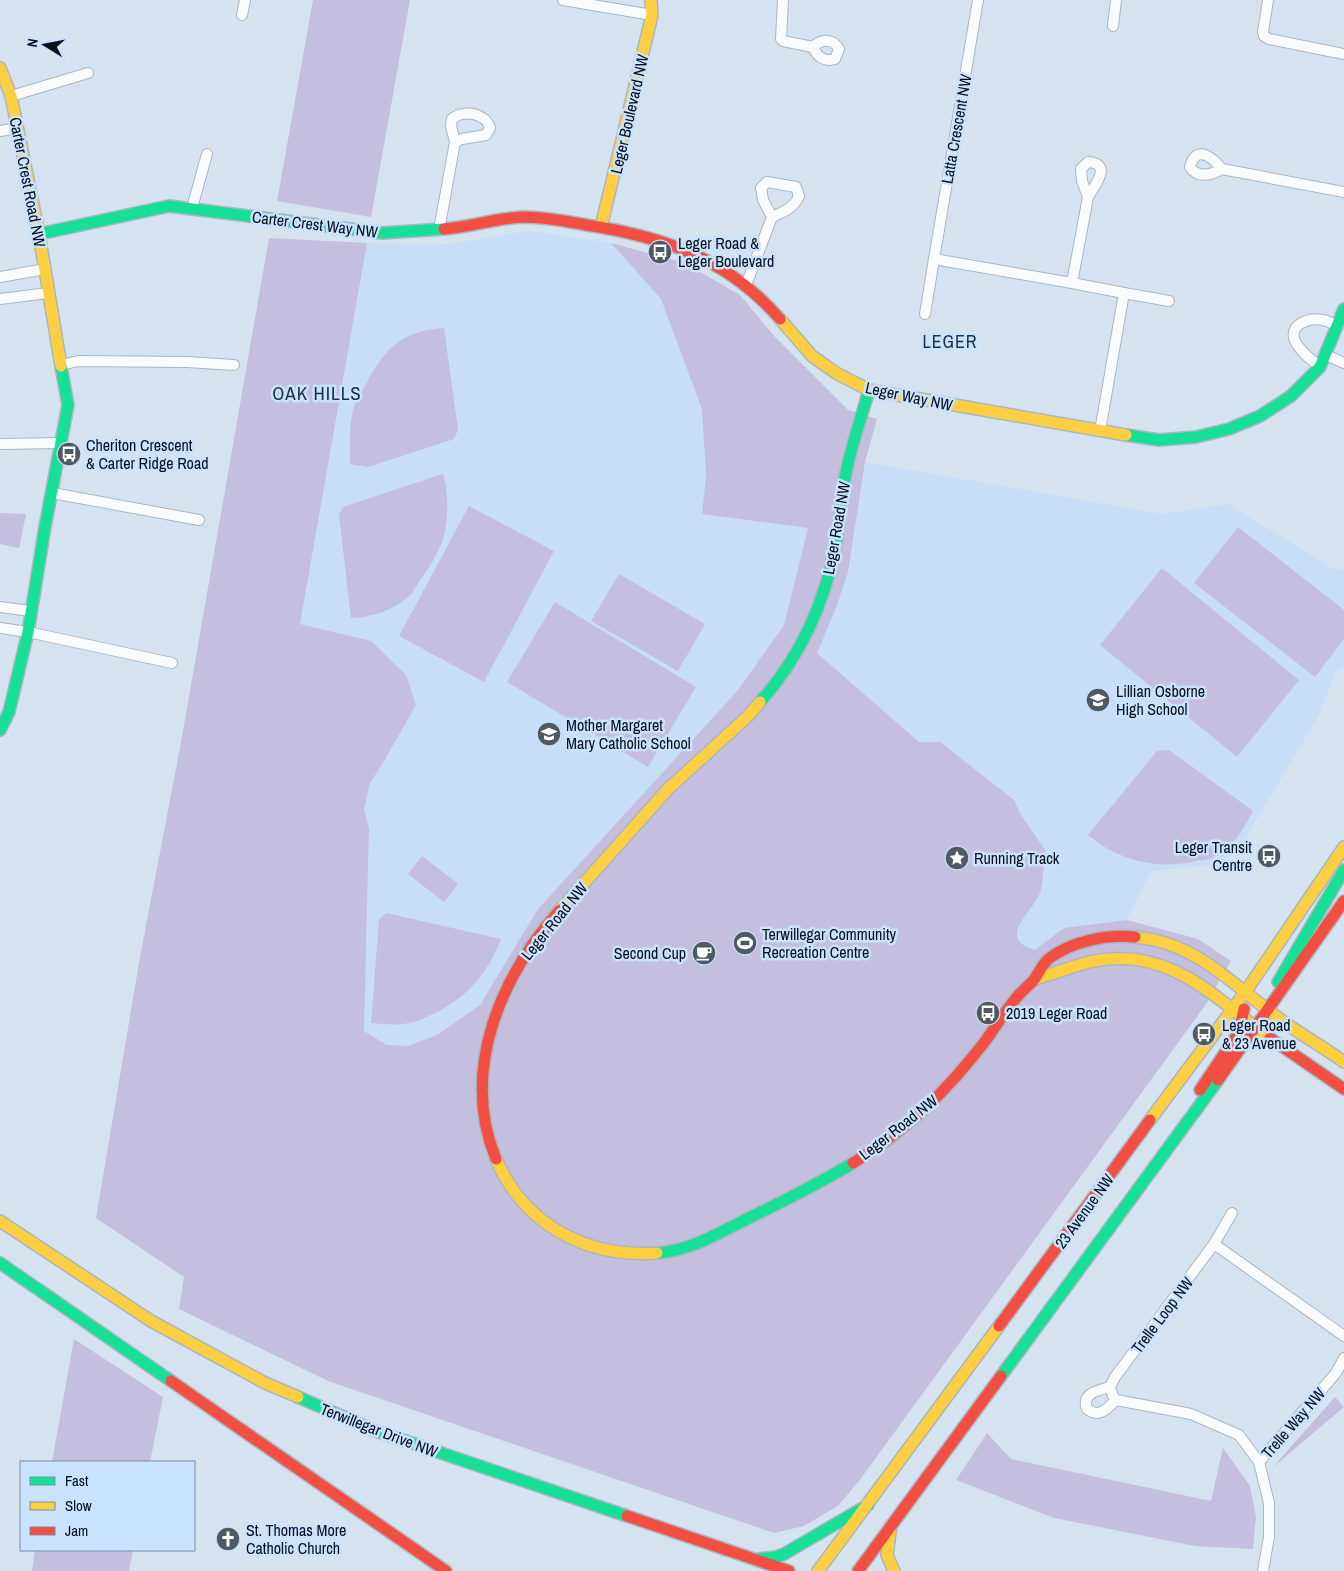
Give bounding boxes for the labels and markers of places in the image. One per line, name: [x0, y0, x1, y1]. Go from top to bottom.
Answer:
place label: Leger Road & Leger Boulevard: [678, 232, 774, 272]
bus stop icon: Leger Road & Leger Boulevard: [647, 239, 673, 265]
place label: Cheriton Crescent & Carter Ridge Road: [86, 434, 209, 474]
bus stop icon: Cheriton Crescent & Carter Ridge Road: [56, 441, 82, 467]
place label: Lillian Osborne High School: [1116, 680, 1205, 720]
school or university icon: Lillian Osborne High School: [1085, 687, 1111, 713]
place label: Mother Margaret Mary Catholic School: [566, 714, 691, 754]
school or university icon: Mother Margaret Mary Catholic School: [536, 721, 562, 747]
place label: Leger Transit Centre: [1175, 836, 1252, 876]
bus stop icon: Leger Transit Centre: [1256, 843, 1282, 869]
place icon: Running Track: [944, 845, 970, 871]
place label: Running Track: [974, 847, 1060, 869]
place label: Terwillegar Community Recreation Centre: [762, 923, 897, 963]
sports icon: Terwillegar Community Recreation Centre: [732, 930, 758, 956]
cafe icon: Second Cup: [691, 940, 717, 966]
place label: Second Cup: [614, 942, 686, 964]
bus stop icon: 2019 Leger Road: [975, 1000, 1001, 1026]
place label: 2019 Leger Road: [1006, 1002, 1107, 1024]
place label: Leger Road & 23 Avenue: [1222, 1014, 1296, 1054]
bus stop icon: Leger Road & 23 Avenue: [1191, 1021, 1217, 1047]
place label: St. Thomas More Catholic Church: [246, 1519, 346, 1559]
church icon: St. Thomas More Catholic Church: [215, 1526, 241, 1552]

